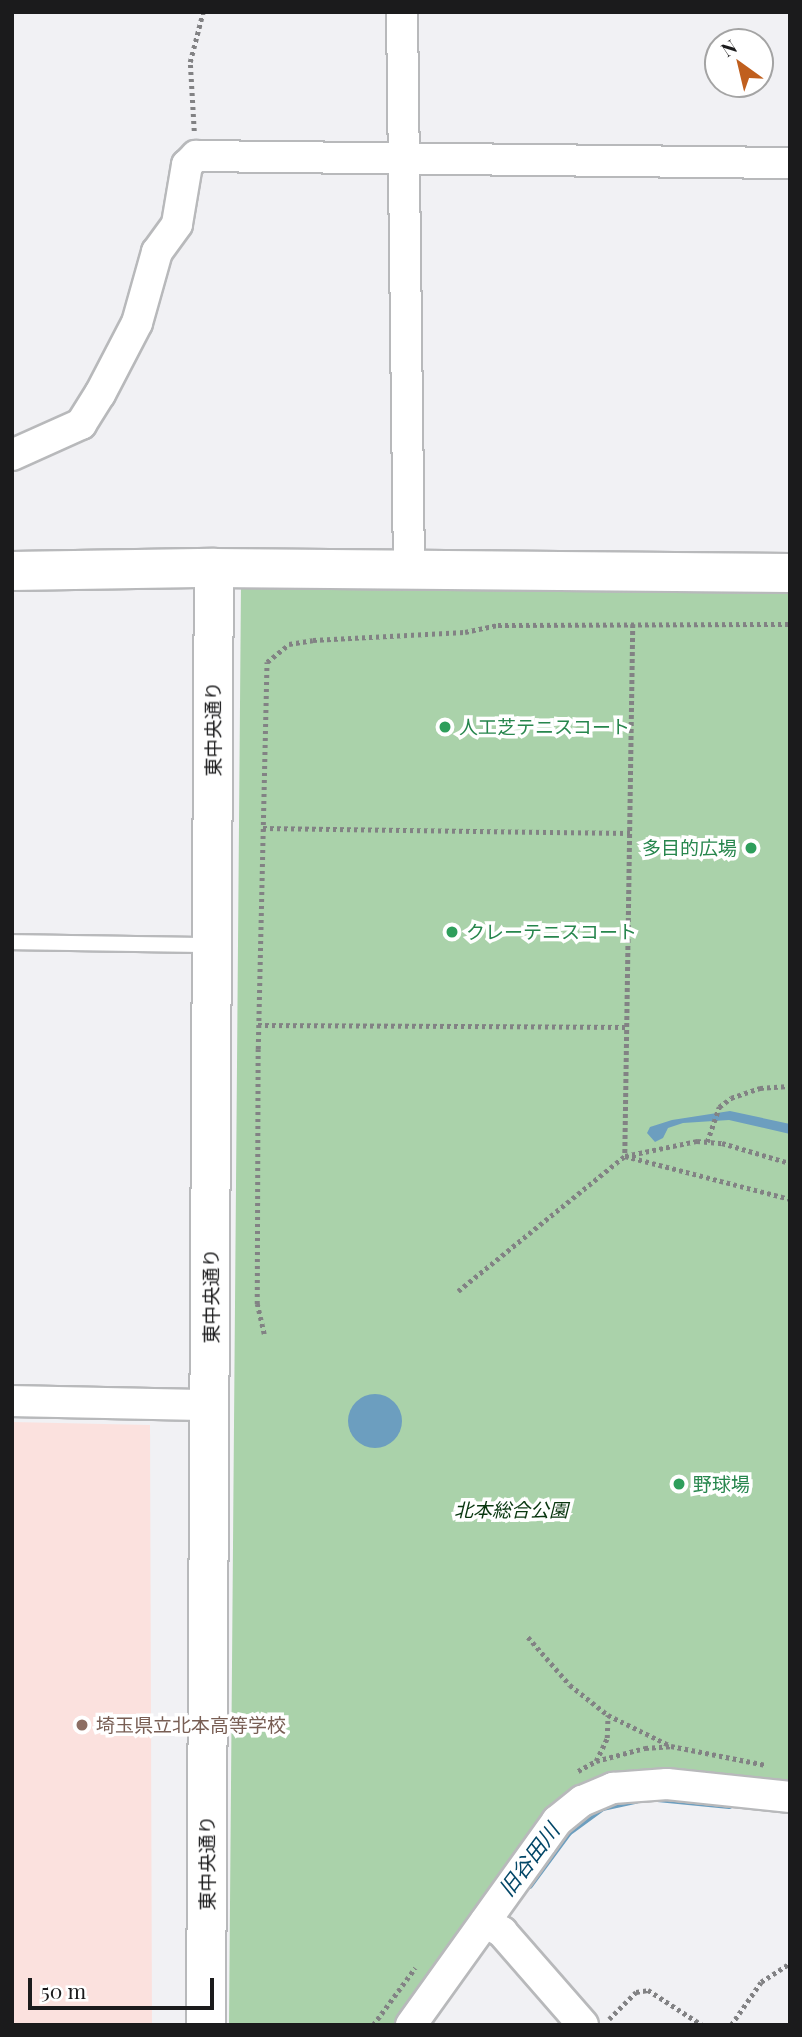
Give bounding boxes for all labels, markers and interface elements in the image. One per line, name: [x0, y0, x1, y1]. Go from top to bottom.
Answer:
north arrow: [704, 28, 774, 98]
text: N: [715, 33, 741, 62]
street label: 東中央通り: [202, 682, 224, 776]
place label: 人工芝テニスコート: [459, 716, 630, 738]
marker: 人工芝テニスコート: [437, 719, 453, 735]
place label: 多目的広場: [642, 837, 737, 859]
marker: 多目的広場: [743, 840, 759, 856]
place label: クレーテニスコート: [466, 921, 637, 943]
marker: クレーテニスコート: [444, 924, 460, 940]
street label: 東中央通り: [200, 1249, 222, 1343]
place label: 野球場: [693, 1473, 750, 1495]
marker: 野球場: [671, 1476, 687, 1492]
park label: 北本総合公園: [454, 1499, 568, 1521]
place label: 埼玉県立北本高等学校: [96, 1714, 286, 1736]
marker: 埼玉県立北本高等学校: [74, 1717, 90, 1733]
street label: 東中央通り: [196, 1816, 218, 1910]
water label: 旧谷田川: [493, 1818, 563, 1900]
scale bar: [32, 1964, 217, 2008]
text: 50 m: [41, 1976, 86, 2004]

